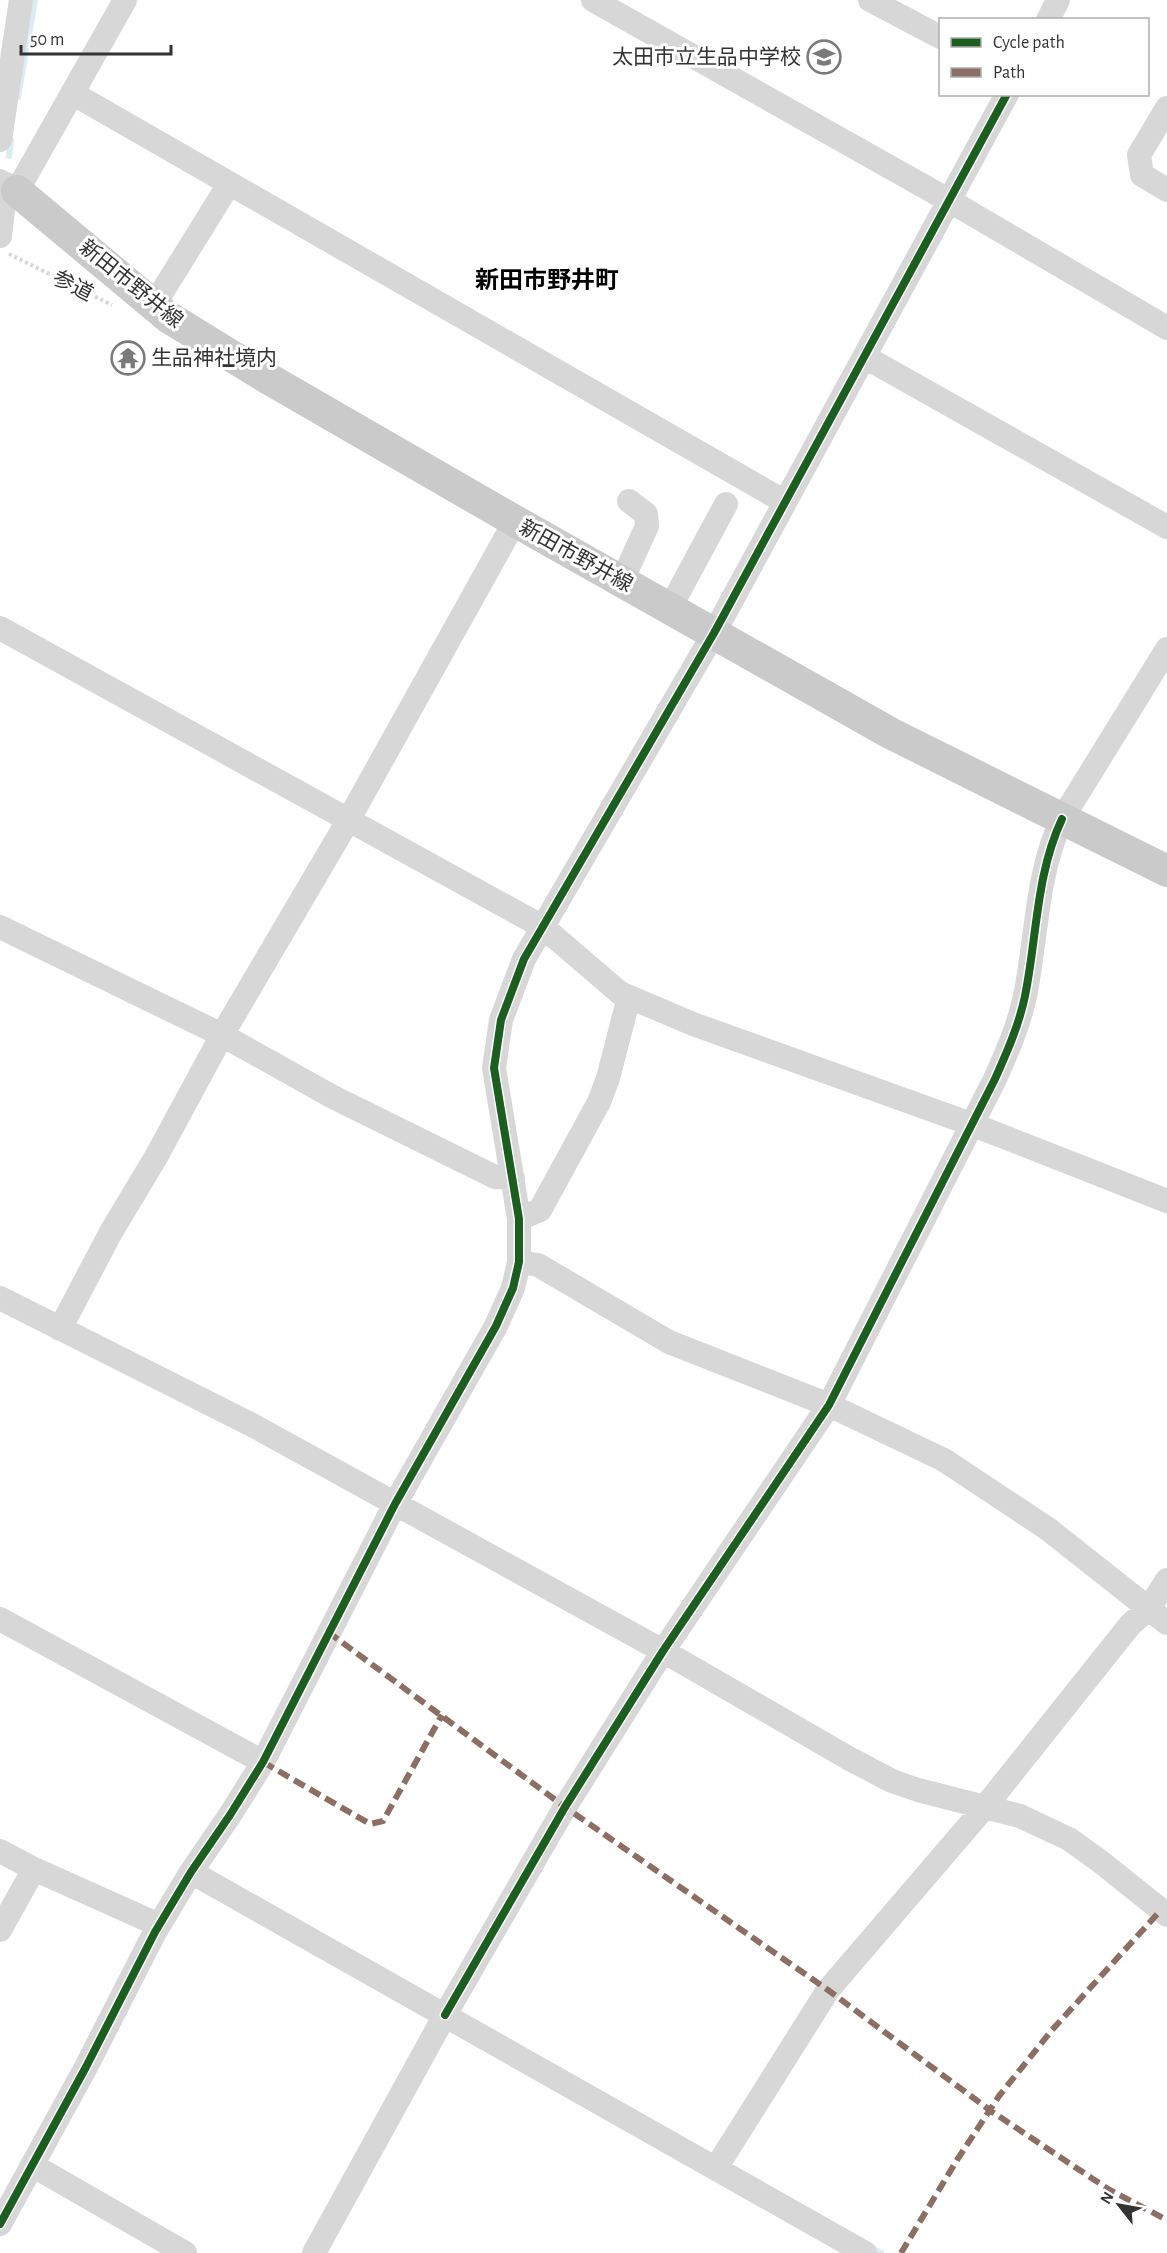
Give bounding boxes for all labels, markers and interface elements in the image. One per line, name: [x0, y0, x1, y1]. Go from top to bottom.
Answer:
scale bar: [21, 18, 171, 56]
legend: [939, 18, 1149, 96]
text: 50 m: [30, 31, 64, 49]
text: Cycle path: [993, 34, 1065, 52]
school or university icon: 太田市立生品中学校: [806, 39, 842, 75]
place label: 太田市立生品中学校: [612, 46, 801, 68]
text: Path: [993, 64, 1025, 82]
street label: 新田市野井線: [75, 235, 187, 332]
street label: 参道: [50, 266, 97, 305]
district label: 新田市野井町: [475, 267, 619, 293]
temple icon: 生品神社境内: [110, 340, 146, 376]
place label: 生品神社境内: [151, 347, 277, 369]
street label: 新田市野井線: [516, 515, 637, 596]
north arrow: [1089, 2175, 1149, 2235]
text: N: [1097, 2189, 1117, 2207]

